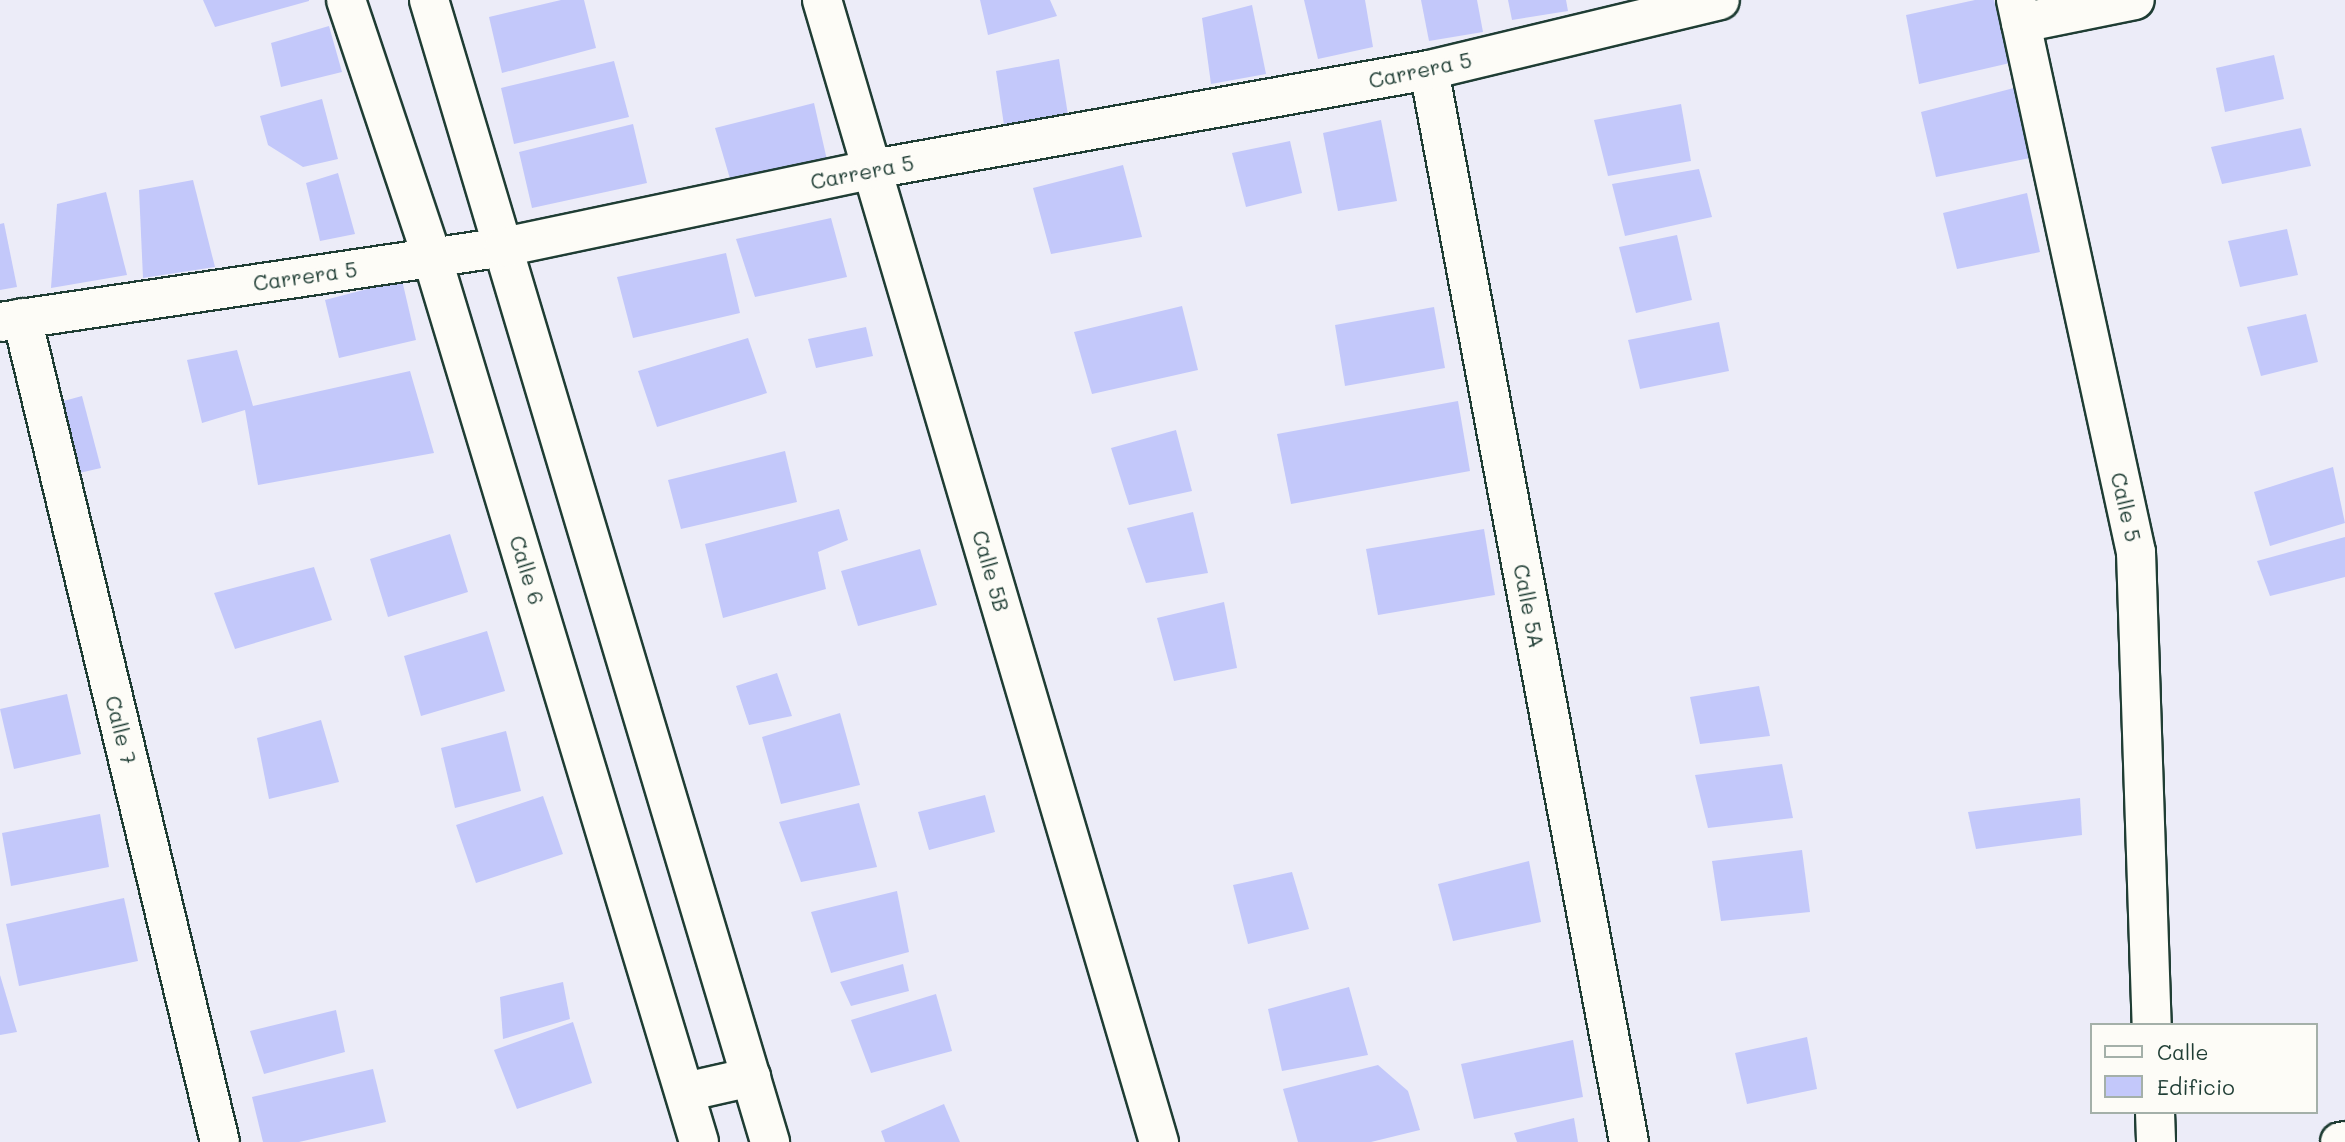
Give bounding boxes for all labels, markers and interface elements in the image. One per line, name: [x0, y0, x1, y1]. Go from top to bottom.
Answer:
street label: Carrera 5: [1366, 47, 1474, 93]
street label: Carrera 5: [808, 150, 916, 194]
street label: Carrera 5: [251, 256, 359, 296]
street label: Calle 5: [2106, 470, 2146, 544]
street label: Calle 5B: [967, 527, 1015, 615]
street label: Calle 6: [505, 532, 549, 608]
street label: Calle 5A: [1509, 562, 1549, 650]
street label: Calle 7: [100, 693, 142, 767]
legend: [2090, 1023, 2317, 1114]
text: Calle: [2157, 1038, 2209, 1065]
text: Edificio: [2157, 1073, 2235, 1100]

